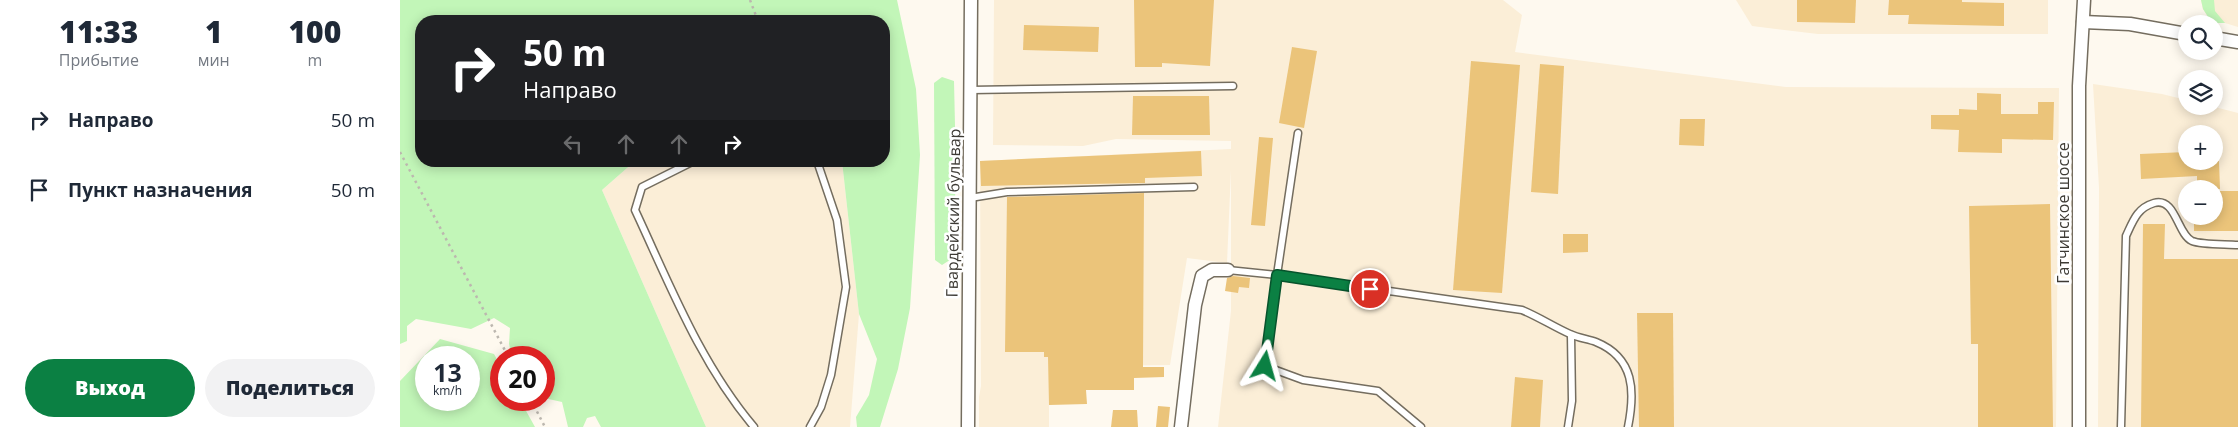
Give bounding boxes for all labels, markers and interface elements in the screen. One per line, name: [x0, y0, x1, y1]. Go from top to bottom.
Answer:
text: 11:33: [59, 11, 138, 52]
text: 1: [205, 11, 222, 52]
text: 100: [288, 11, 341, 52]
map controls: [2178, 15, 2223, 225]
button: search: [2178, 15, 2223, 60]
text: 50 m: [523, 29, 606, 76]
icon: right: [440, 35, 505, 100]
text: Прибытие: [59, 49, 139, 71]
text: мин: [198, 49, 230, 71]
text: m: [307, 49, 322, 71]
button: layers: [2178, 70, 2223, 115]
text: Направо: [523, 74, 617, 104]
icon: right: [25, 106, 53, 134]
text: Направо: [68, 107, 154, 133]
text: 50 m: [331, 107, 375, 133]
button: +: [2178, 125, 2223, 170]
street label: Гвардейский бульвар: [941, 128, 965, 298]
icon: left: [559, 130, 587, 158]
icon: ahead: [612, 130, 640, 158]
icon: ahead: [665, 130, 693, 158]
icon: right: [718, 130, 746, 158]
street label: Гатчинское шоссе: [2052, 142, 2074, 284]
icon: arrive: [25, 176, 53, 204]
text: Пункт назначения: [68, 177, 253, 203]
text: 50 m: [331, 177, 375, 203]
button: −: [2178, 180, 2223, 225]
pin: [1349, 268, 1391, 310]
icon: arrive: [1356, 275, 1384, 303]
position arrow: [1238, 339, 1290, 391]
speed limit sign: 20: [490, 346, 555, 411]
text: 13: [433, 355, 462, 389]
button: Выход: [25, 359, 195, 417]
button: Поделиться: [205, 359, 375, 417]
text: km/h: [433, 382, 462, 399]

